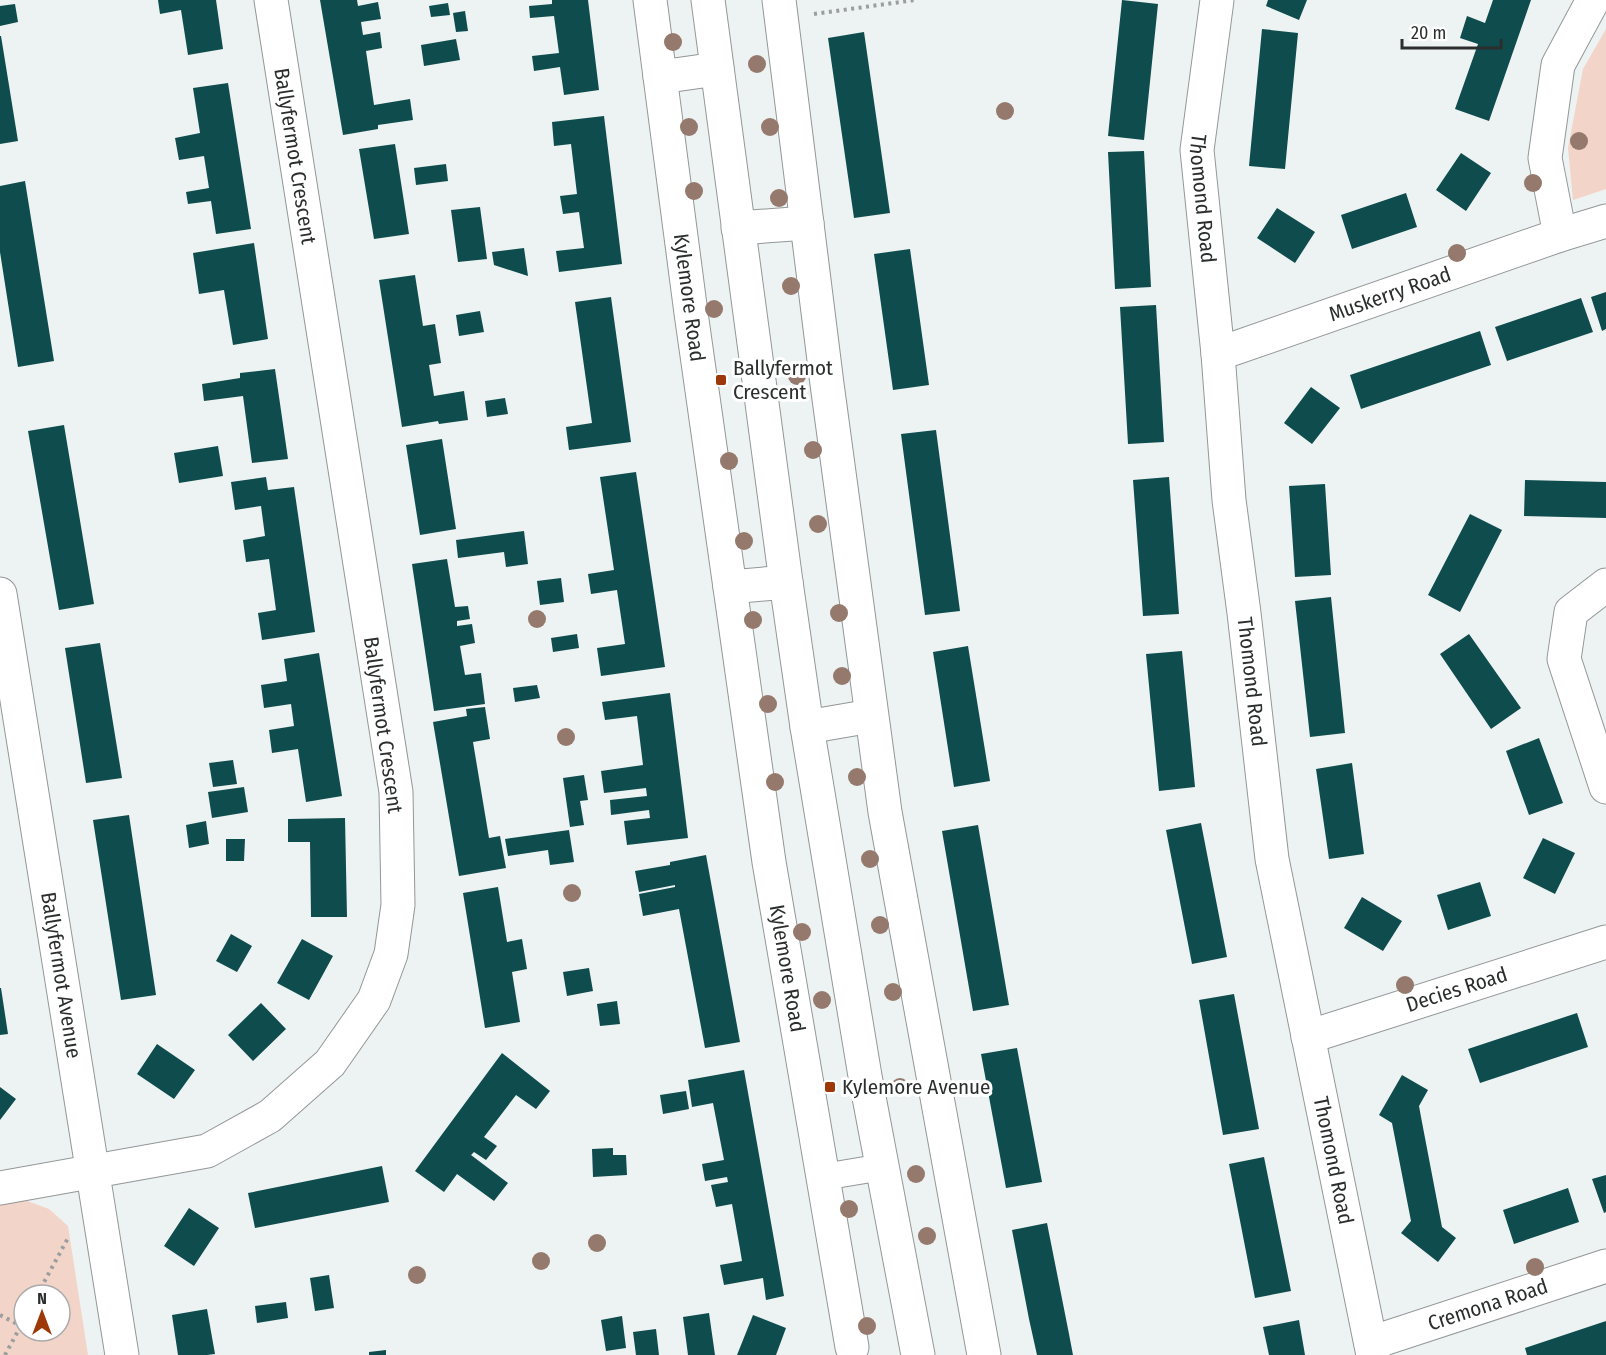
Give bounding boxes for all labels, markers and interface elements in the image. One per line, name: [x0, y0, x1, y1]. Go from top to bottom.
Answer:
scale bar: [1402, 12, 1501, 50]
text: 20 m: [1411, 22, 1446, 44]
street label: Ballyfermot Crescent: [268, 66, 322, 246]
street label: Thomond Road: [1184, 132, 1222, 264]
street label: Kylemore Road: [668, 232, 711, 363]
street label: Muskerry Road: [1325, 261, 1454, 327]
place label: Ballyfermot Crescent: [733, 355, 833, 405]
marker: Ballyfermot Crescent: [714, 373, 728, 387]
street label: Thomond Road: [1232, 616, 1272, 748]
street label: Ballyfermot Crescent: [358, 635, 408, 815]
street label: Ballyfermot Avenue: [35, 890, 87, 1060]
street label: Kylemore Road: [763, 903, 811, 1034]
street label: Decies Road: [1403, 961, 1510, 1018]
place label: Kylemore Avenue: [842, 1074, 990, 1100]
marker: Kylemore Avenue: [823, 1080, 837, 1094]
street label: Thomond Road: [1308, 1094, 1359, 1227]
street label: Cremona Road: [1425, 1273, 1551, 1336]
north arrow: [12, 1283, 72, 1343]
text: N: [37, 1289, 47, 1308]

